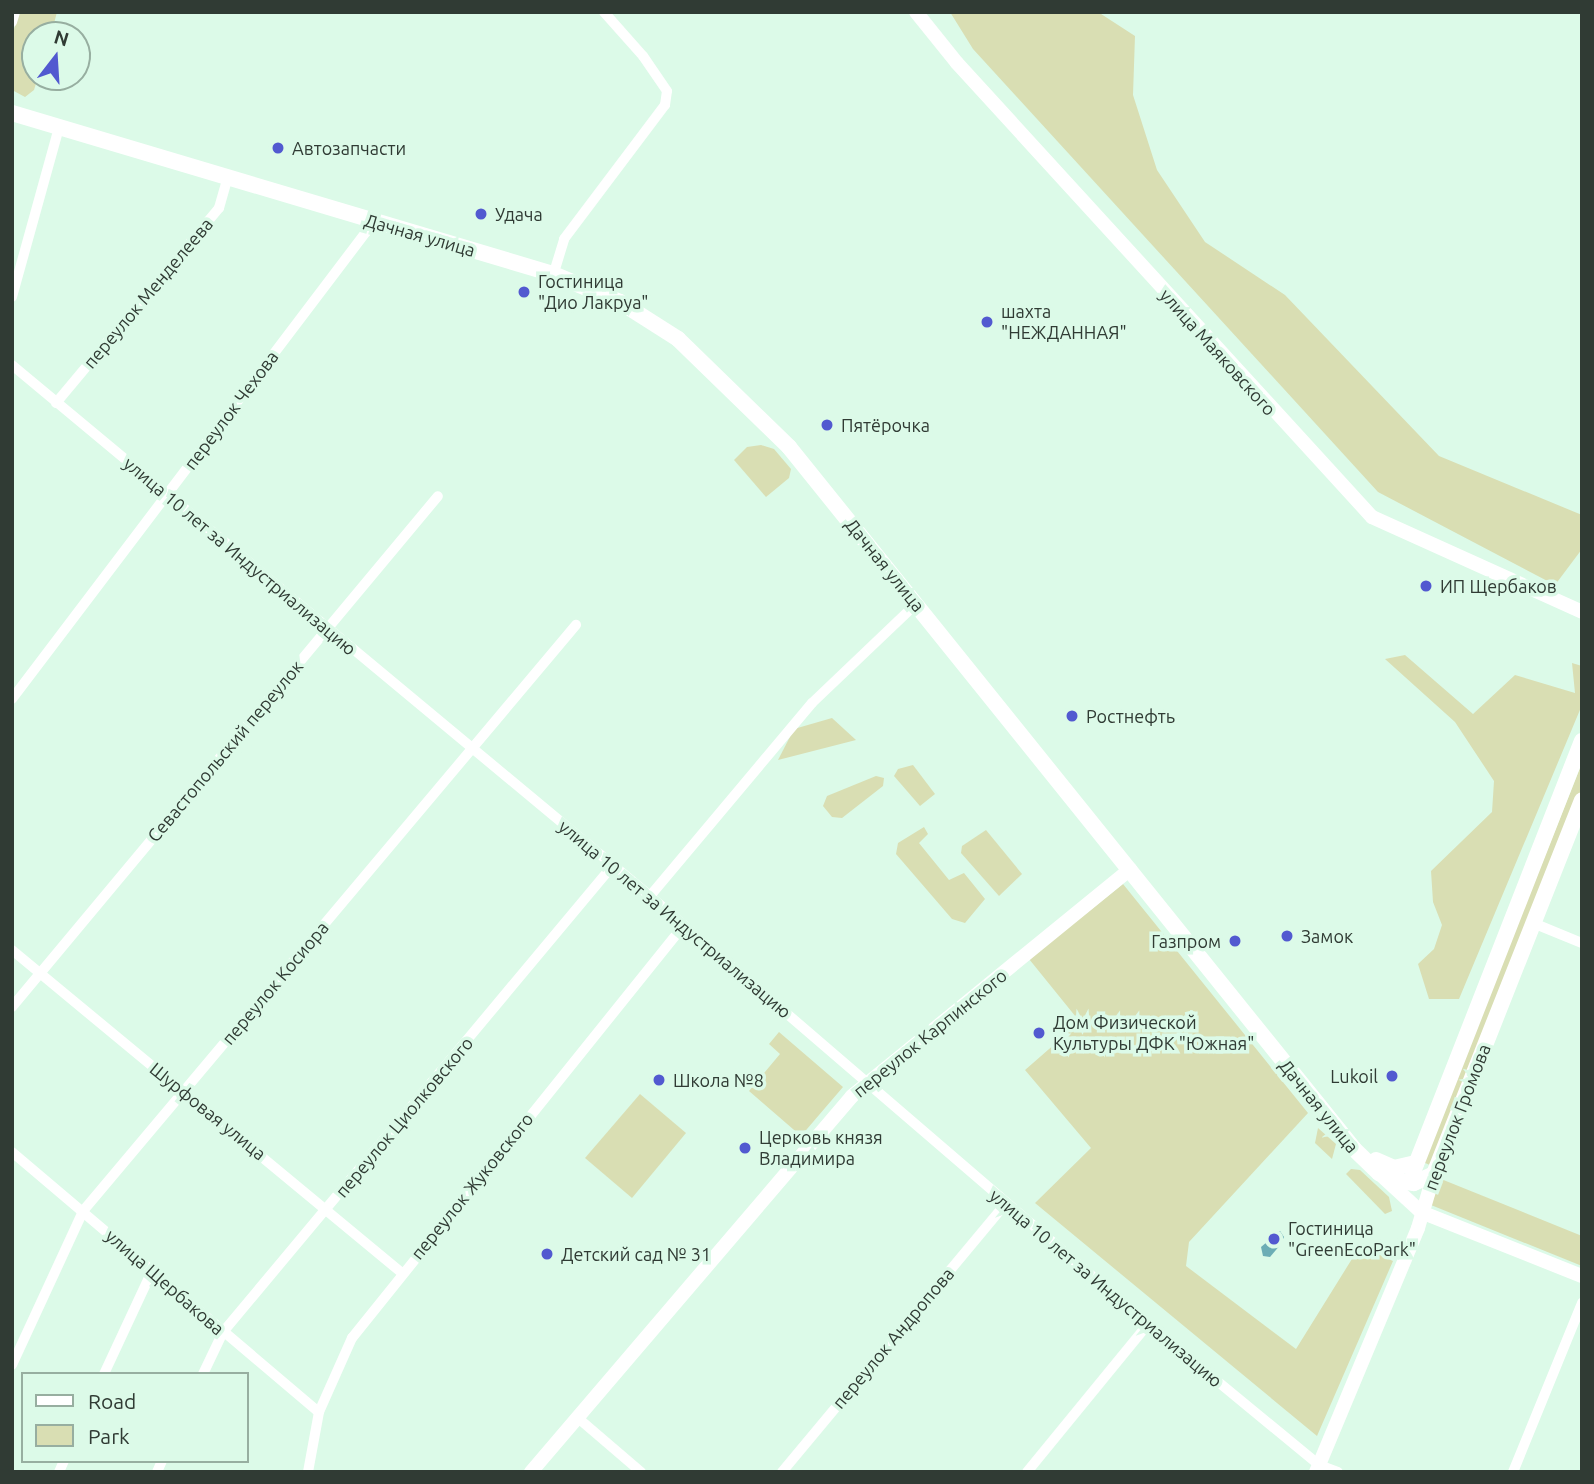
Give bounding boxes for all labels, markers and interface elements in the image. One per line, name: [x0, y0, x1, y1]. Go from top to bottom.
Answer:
north arrow: [21, 21, 91, 91]
text: N: [52, 25, 72, 50]
place label: Автозапчасти: [292, 137, 406, 159]
marker: Автозапчасти: [270, 140, 286, 156]
place label: Удача: [495, 203, 543, 225]
marker: Удача: [473, 206, 489, 222]
street label: Дачная улица: [362, 209, 478, 261]
street label: переулок Менделеева: [79, 213, 217, 373]
place label: Гостиница "Дио Лакруа": [538, 271, 648, 314]
marker: Гостиница "Дио Лакруа": [516, 284, 532, 300]
street label: улица Маяковского: [1155, 284, 1281, 420]
place label: шахта "НЕЖДАННАЯ": [1001, 301, 1127, 344]
marker: шахта "НЕЖДАННАЯ": [979, 314, 995, 330]
street label: переулок Чехова: [179, 346, 283, 474]
place label: Пятёрочка: [841, 414, 930, 436]
marker: Пятёрочка: [819, 417, 835, 433]
street label: улица 10 лет за Индустриализацию: [119, 452, 361, 660]
street label: Дачная улица: [841, 514, 929, 616]
place label: ИП Щербаков: [1440, 575, 1557, 597]
marker: ИП Щербаков: [1418, 578, 1434, 594]
street label: Севастопольский переулок: [143, 656, 307, 846]
place label: Ростнефть: [1086, 705, 1175, 727]
marker: Ростнефть: [1064, 708, 1080, 724]
street label: улица 10 лет за Индустриализацию: [554, 815, 796, 1023]
street label: переулок Косиора: [217, 917, 333, 1049]
place label: Замок: [1301, 925, 1353, 947]
marker: Замок: [1279, 928, 1295, 944]
place label: Газпром: [1151, 930, 1221, 952]
marker: Газпром: [1227, 933, 1243, 949]
street label: переулок Карпинского: [849, 964, 1011, 1102]
place label: Дом Физической Культуры ДФК "Южная": [1053, 1012, 1254, 1054]
marker: Дом Физической Культуры ДФК "Южная": [1031, 1025, 1047, 1041]
street label: переулок Циолковского: [331, 1032, 477, 1202]
street label: переулок Громова: [1419, 1041, 1495, 1193]
street label: Дачная улица: [1275, 1055, 1363, 1157]
street label: Шурфовая улица: [146, 1058, 270, 1164]
place label: Lukoil: [1330, 1065, 1378, 1087]
marker: Lukoil: [1384, 1068, 1400, 1084]
place label: Школа №8: [673, 1069, 764, 1091]
marker: Школа №8: [651, 1072, 667, 1088]
street label: переулок Жуковского: [406, 1108, 538, 1264]
place label: Церковь князя Владимира: [759, 1127, 883, 1170]
marker: Церковь князя Владимира: [737, 1140, 753, 1156]
street label: улица 10 лет за Индустриализацию: [985, 1184, 1227, 1392]
place label: Гостиница "GreenEcoPark": [1288, 1218, 1416, 1260]
street label: улица Щербакова: [101, 1225, 229, 1339]
marker: Гостиница "GreenEcoPark": [1266, 1231, 1282, 1247]
place label: Детский сад № 31: [561, 1243, 711, 1265]
marker: Детский сад № 31: [539, 1246, 555, 1262]
street label: переулок Андропова: [828, 1263, 958, 1413]
legend: [21, 1372, 248, 1463]
text: Road: [88, 1389, 136, 1413]
text: Park: [88, 1424, 130, 1448]

